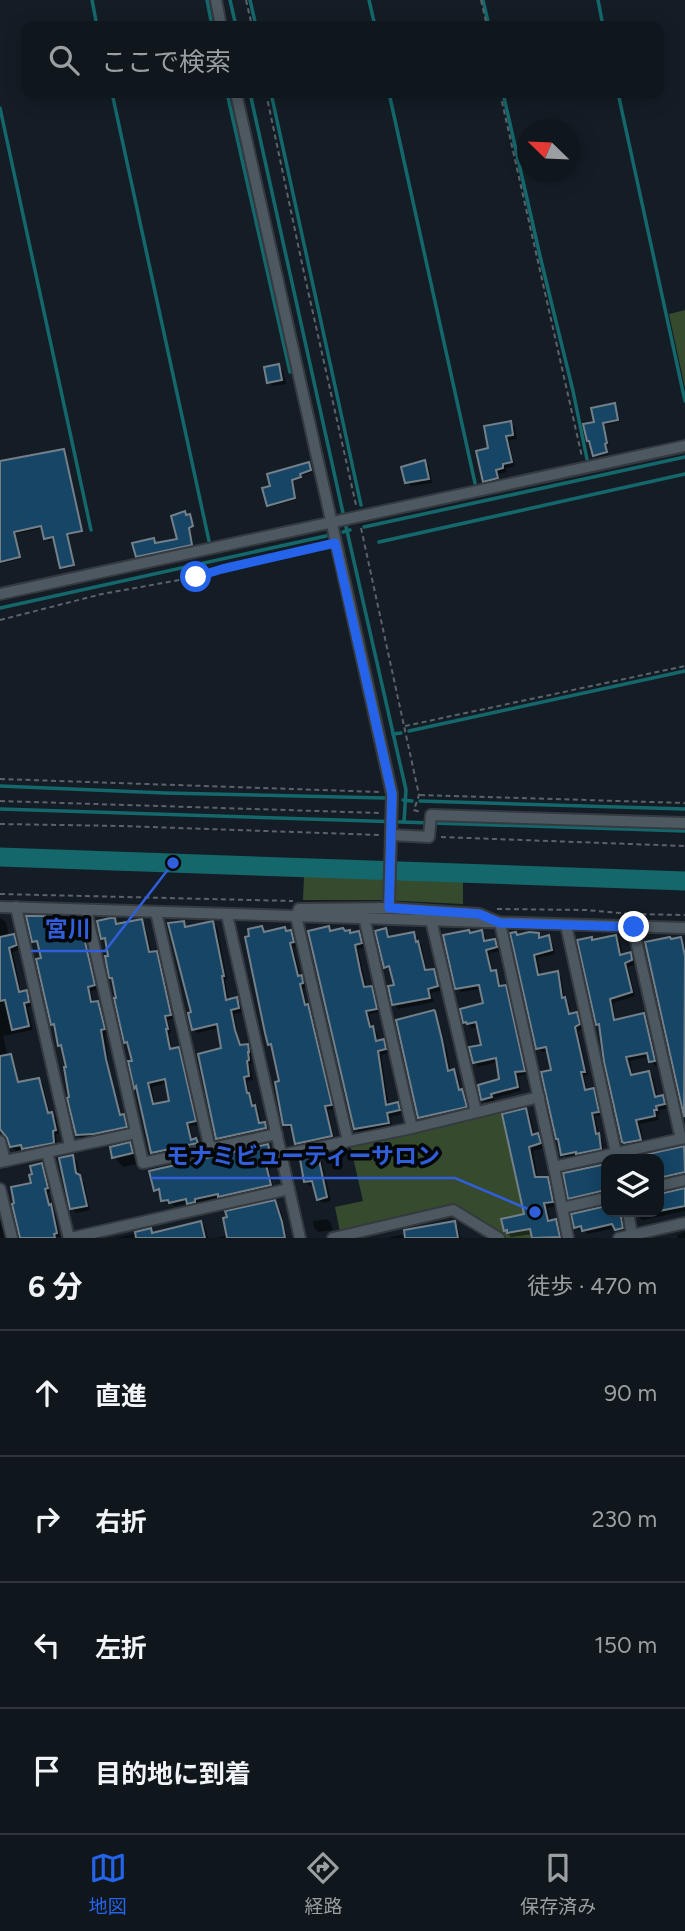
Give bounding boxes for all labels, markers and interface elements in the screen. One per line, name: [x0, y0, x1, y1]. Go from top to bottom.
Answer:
search box: [21, 21, 664, 98]
icon: search: [45, 41, 83, 79]
text: ここで検索: [101, 46, 231, 78]
north arrow: [517, 119, 580, 182]
route start: [180, 561, 211, 592]
callout: 宮川: [31, 907, 105, 951]
route end: [618, 911, 649, 942]
text: 宮川: [45, 915, 91, 943]
callout: モナミビューティーサロン: [151, 1134, 455, 1178]
text: モナミビューティーサロン: [166, 1142, 440, 1170]
map controls: [601, 1154, 664, 1217]
button: layers: [601, 1154, 664, 1217]
text: 6 分: [28, 1268, 83, 1305]
text: 徒歩 · 470 m: [527, 1272, 657, 1300]
icon: ahead: [28, 1374, 66, 1412]
text: 90 m: [604, 1379, 657, 1407]
text: 直進: [95, 1380, 147, 1412]
icon: right: [28, 1500, 66, 1538]
text: 230 m: [592, 1505, 657, 1533]
text: 右折: [95, 1506, 147, 1538]
icon: left: [28, 1626, 66, 1664]
text: 150 m: [594, 1631, 657, 1659]
text: 左折: [95, 1632, 147, 1664]
icon: arrive: [28, 1752, 66, 1790]
text: 目的地に到着: [95, 1758, 251, 1790]
tab: 地図: [89, 1849, 127, 1918]
tab: 経路: [304, 1849, 342, 1918]
tab: 保存済み: [520, 1849, 596, 1918]

